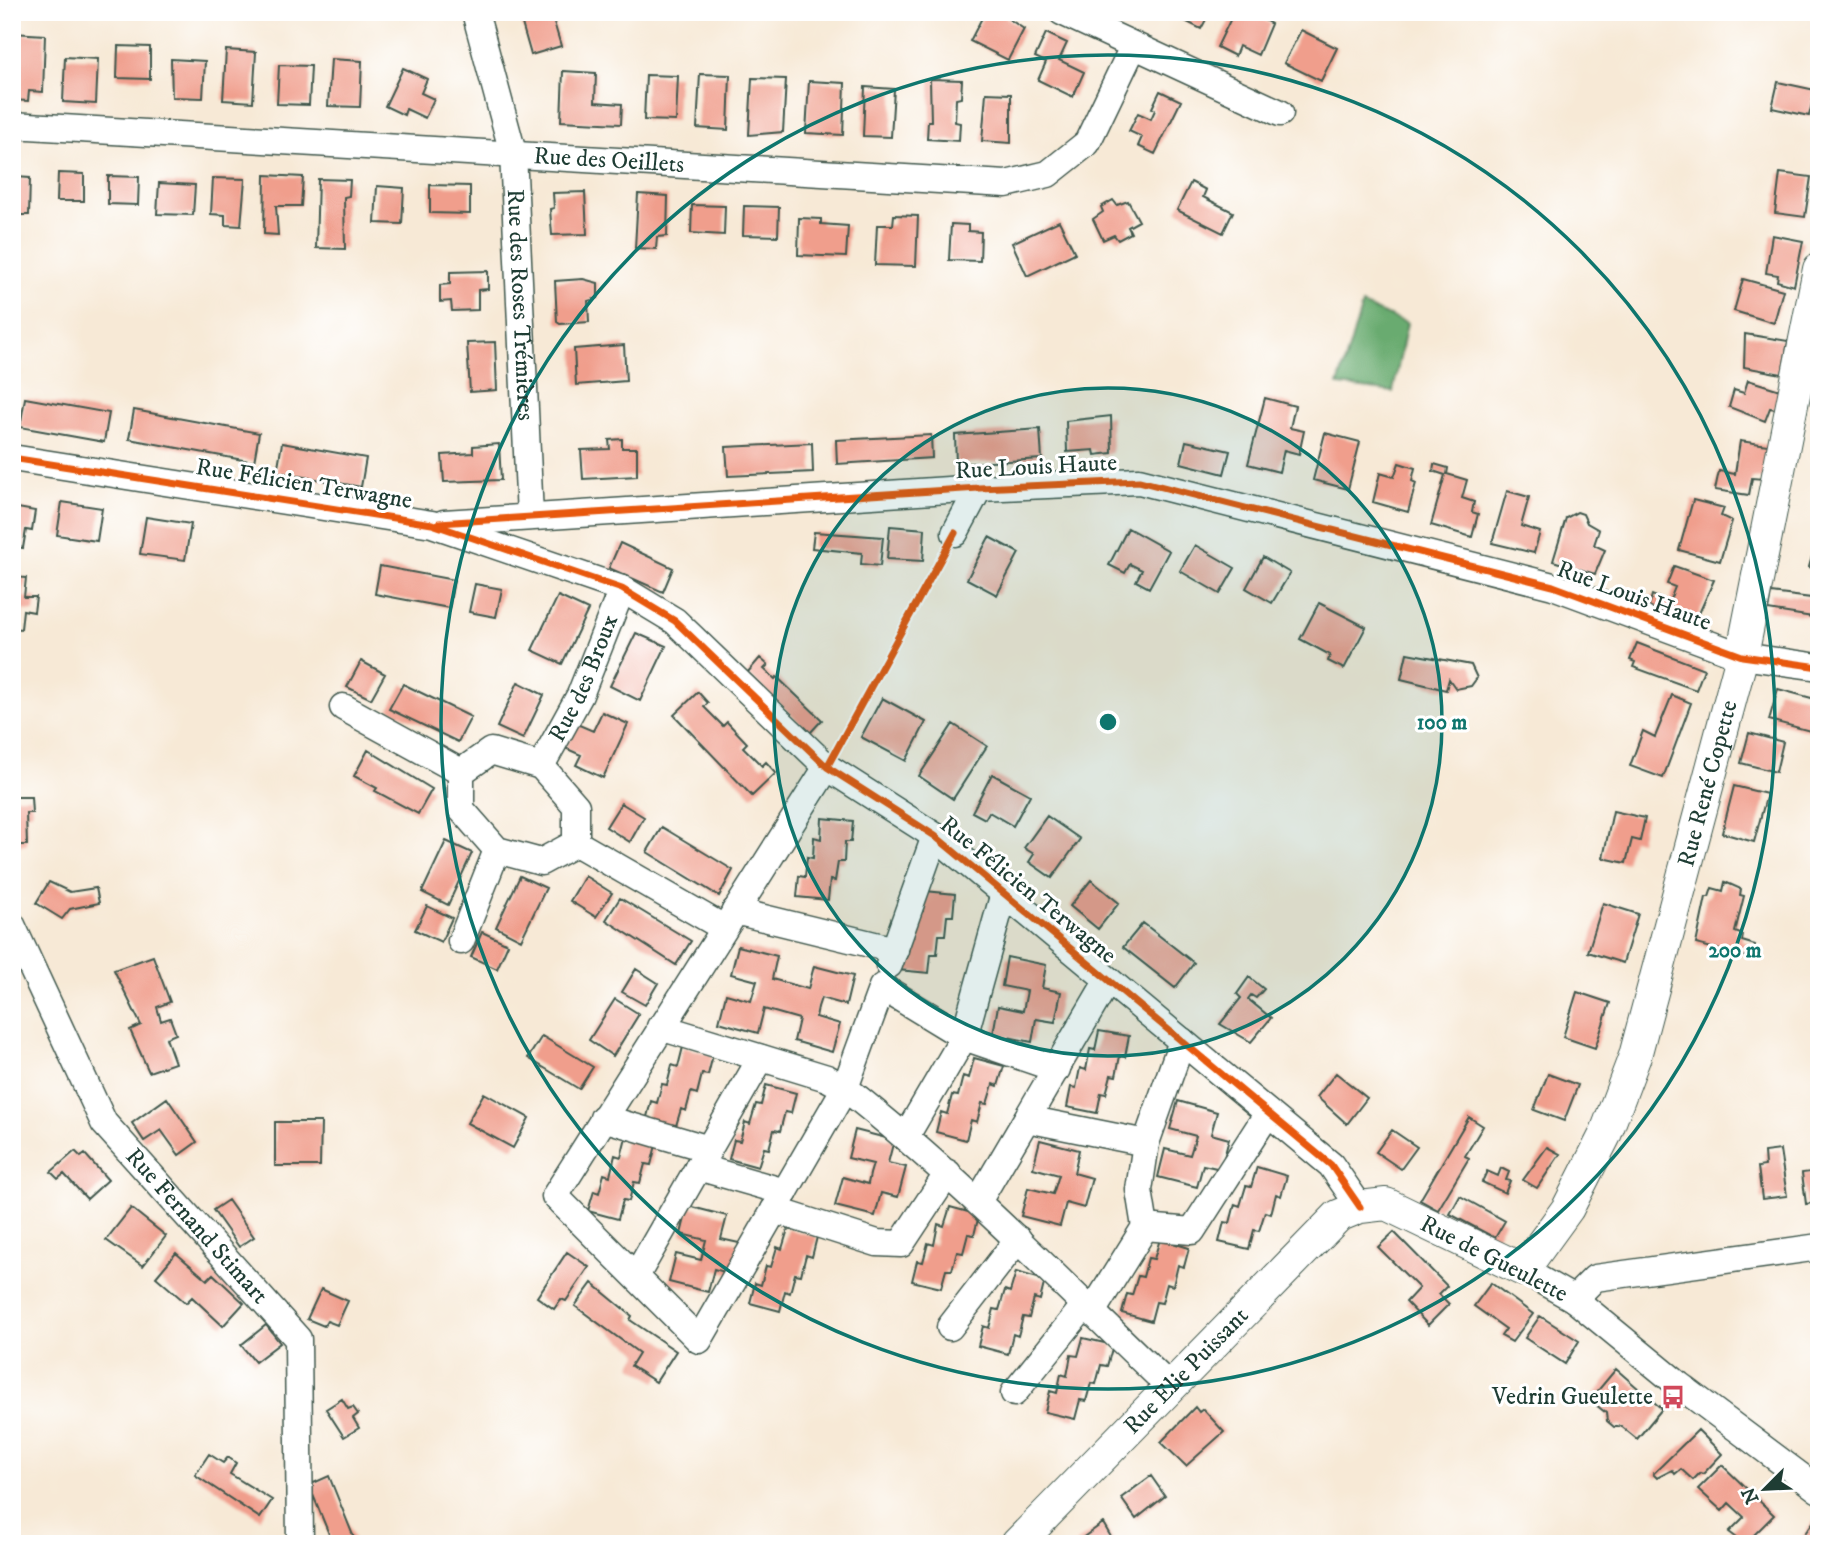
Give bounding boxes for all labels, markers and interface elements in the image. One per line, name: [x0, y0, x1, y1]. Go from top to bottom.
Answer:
street label: Rue des Oeillets: [533, 141, 685, 180]
street label: Rue des Roses Trémières: [500, 188, 541, 421]
street label: Rue Louis Haute: [954, 448, 1118, 486]
street label: Rue Félicien Terwagne: [194, 452, 414, 516]
street label: Rue Louis Haute: [1553, 554, 1715, 638]
street label: Rue des Broux: [542, 610, 625, 747]
street label: Rue René Copette: [1671, 697, 1744, 870]
centre of rings: [1096, 710, 1120, 734]
text: 100 m: [1417, 710, 1467, 736]
street label: Rue Félicien Terwagne: [934, 810, 1122, 971]
text: 200 m: [1708, 938, 1762, 964]
street label: Rue Fernand Stimart: [119, 1142, 275, 1311]
street label: Rue de Gueulette: [1415, 1209, 1573, 1309]
street label: Rue Elie Puissant: [1117, 1301, 1255, 1441]
place label: Vedrin Gueulette: [1491, 1382, 1653, 1412]
bus stop icon: Vedrin Gueulette: [1659, 1383, 1687, 1411]
north arrow: [1730, 1454, 1800, 1524]
text: N: [1737, 1483, 1765, 1507]

